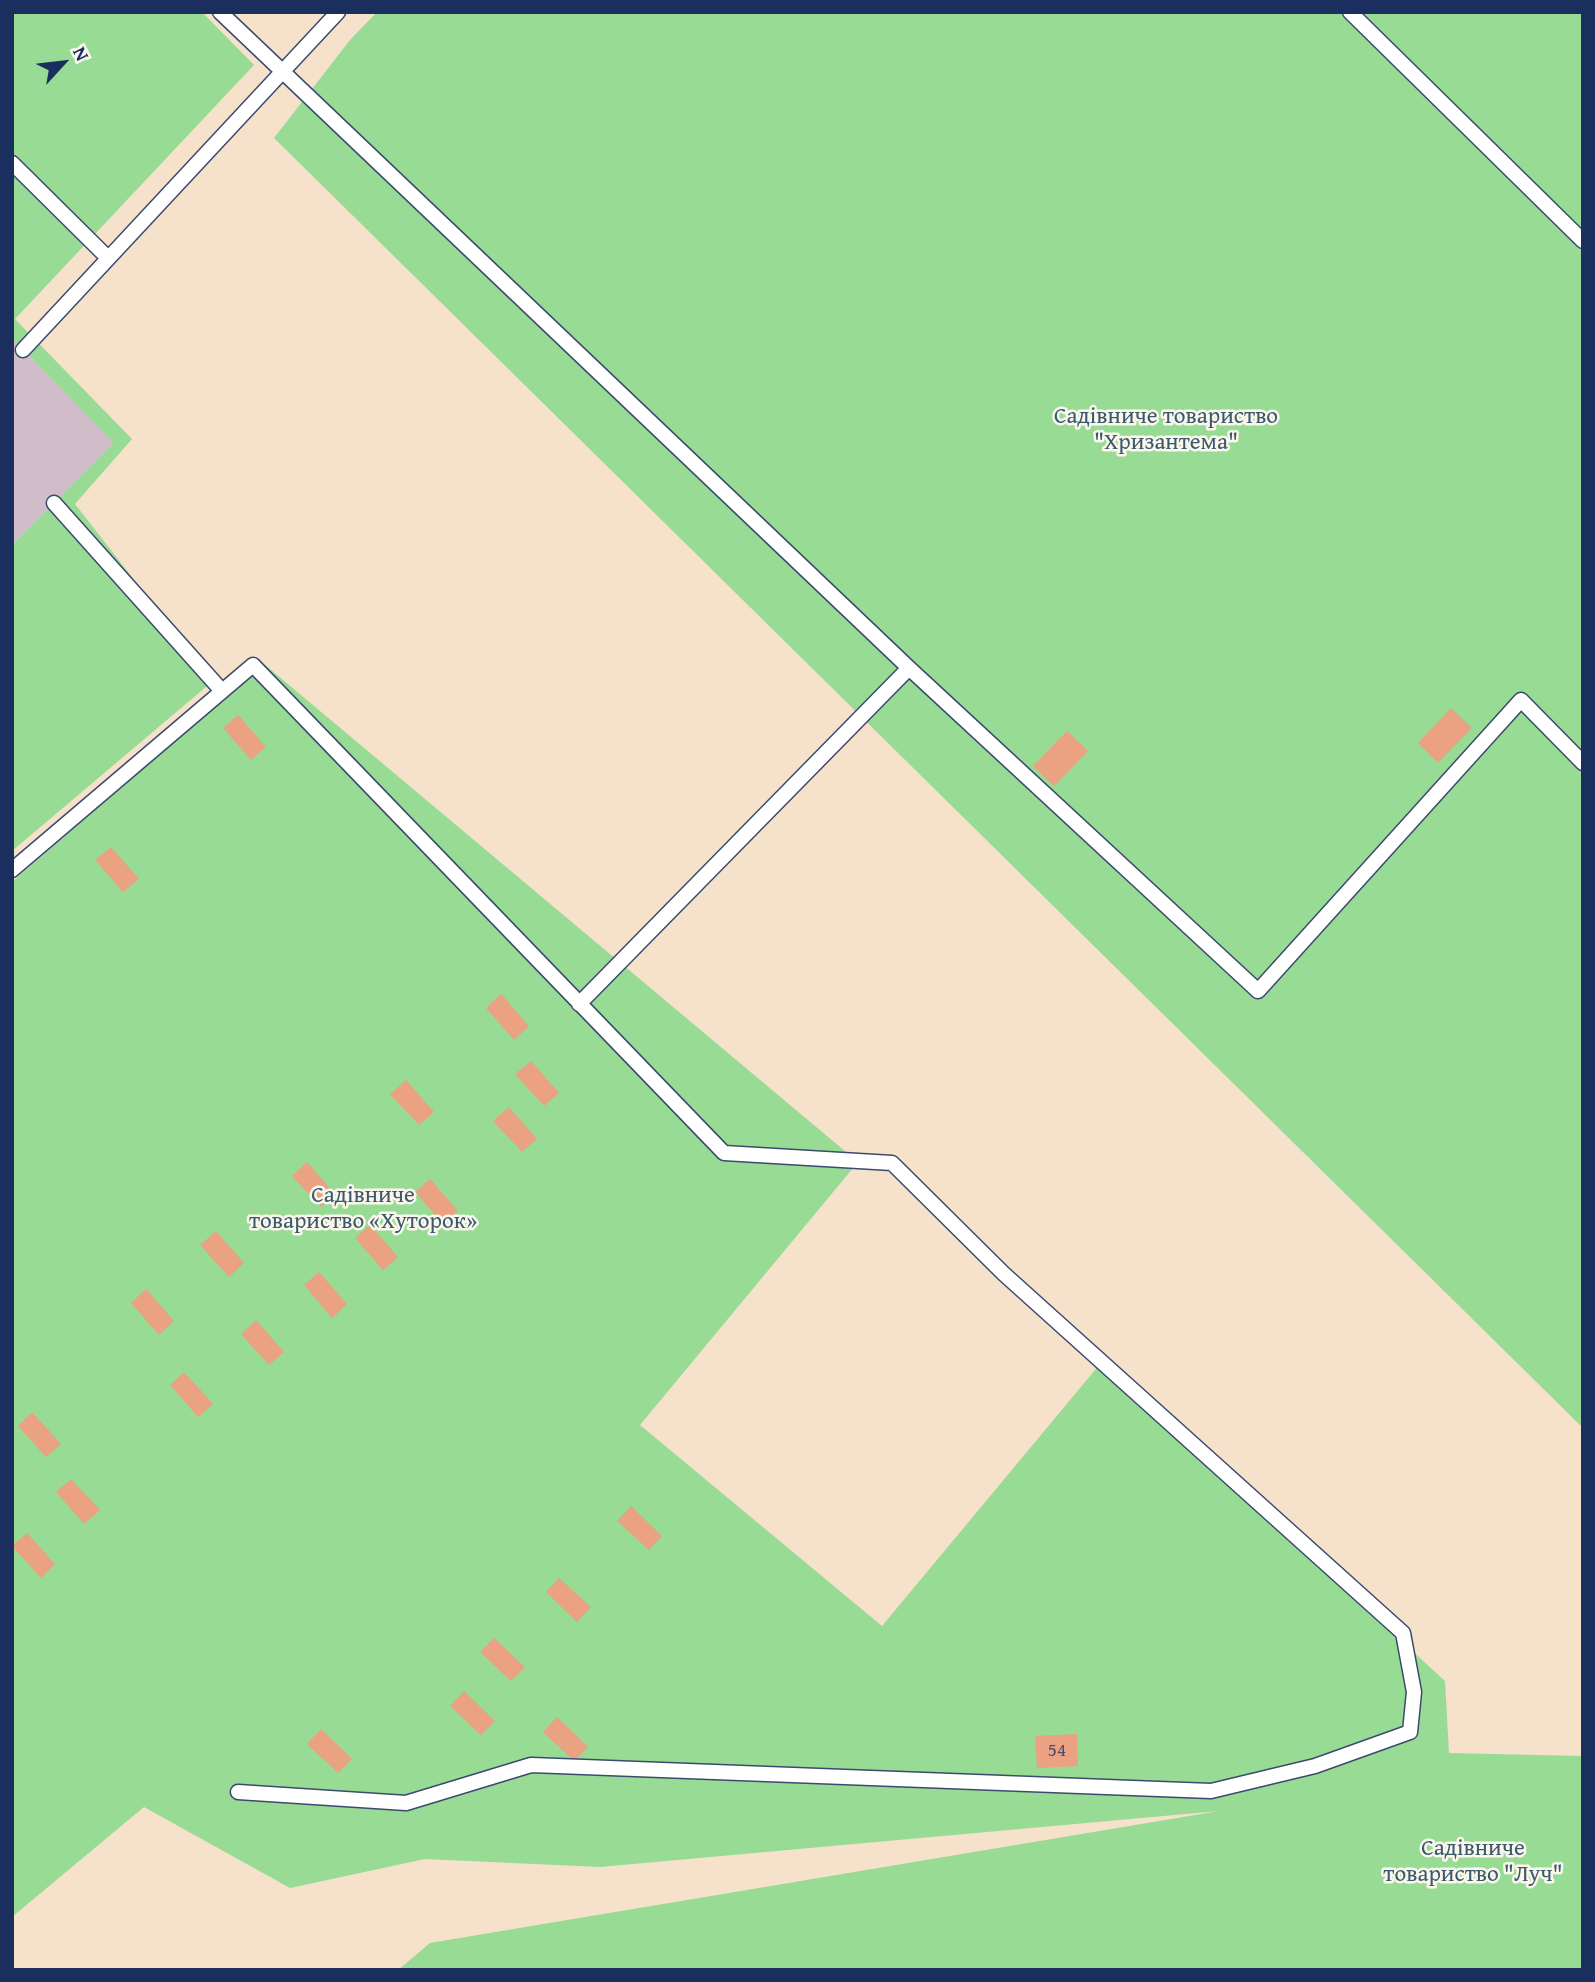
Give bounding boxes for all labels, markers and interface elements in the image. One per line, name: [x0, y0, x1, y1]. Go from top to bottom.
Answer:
north arrow: [28, 28, 98, 98]
text: N: [66, 41, 97, 65]
park label: Садівниче товариство "Хризантема": [1054, 403, 1278, 457]
park label: Садівниче товариство «Хуторок»: [249, 1182, 477, 1236]
house number: 54: [1048, 1740, 1066, 1762]
park label: Садівниче товариство "Луч": [1383, 1835, 1563, 1889]

